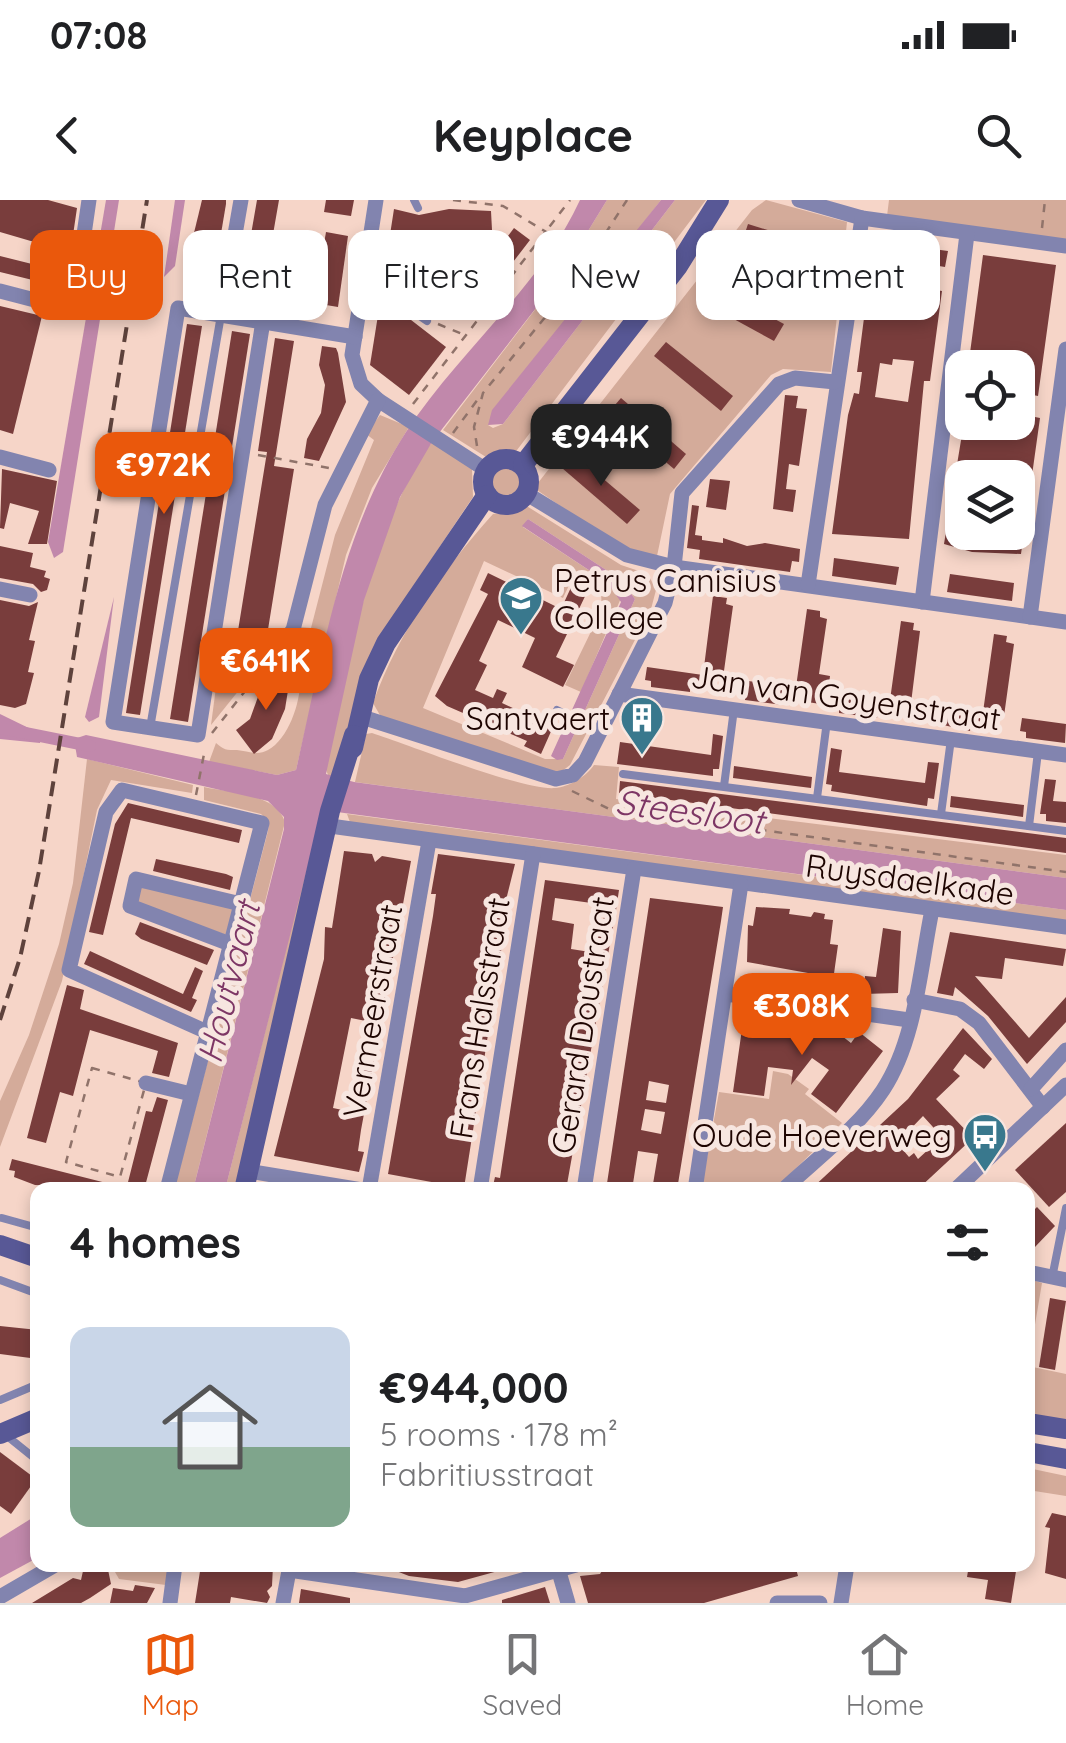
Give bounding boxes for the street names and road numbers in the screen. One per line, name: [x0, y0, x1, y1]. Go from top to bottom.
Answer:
street label: Jan van Goyenstraat: [689, 655, 1003, 739]
street label: Ruysdaelkade: [803, 845, 1017, 913]
street label: Frans Halsstraat: [440, 894, 518, 1142]
street label: Gerard Doustraat: [542, 894, 622, 1156]
street label: Vermeerstraat: [334, 901, 410, 1121]

